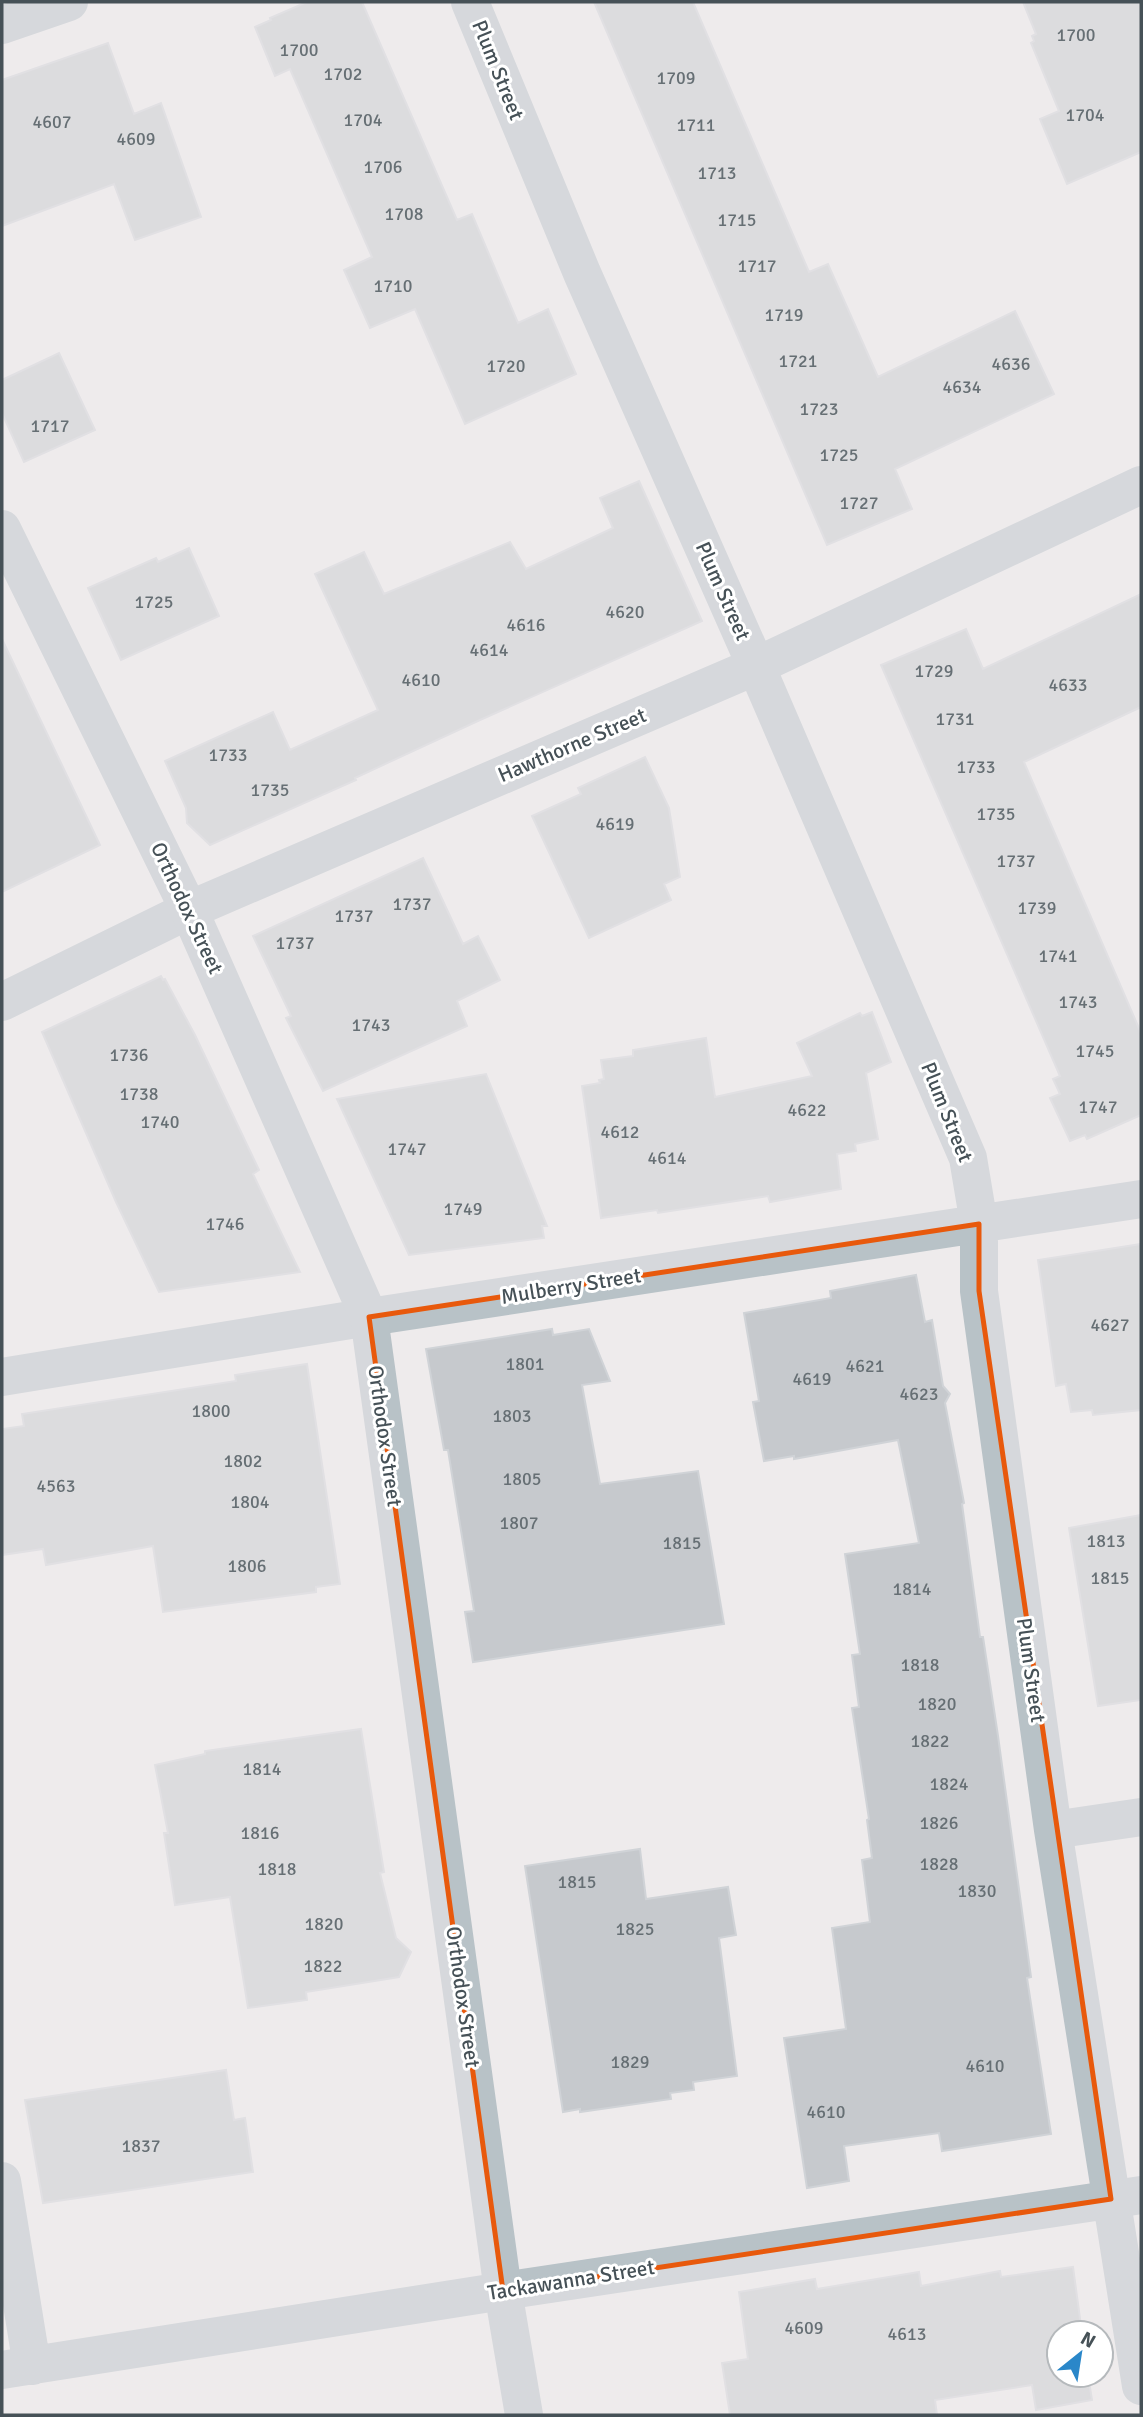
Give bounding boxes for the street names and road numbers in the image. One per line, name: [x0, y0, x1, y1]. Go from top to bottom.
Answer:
street label: Plum Street: [466, 16, 530, 124]
street label: Plum Street: [690, 538, 756, 644]
street label: Hawthorne Street: [494, 702, 650, 788]
street label: Orthodox Street: [145, 838, 229, 978]
street label: Plum Street: [915, 1058, 979, 1166]
street label: Mulberry Street: [499, 1262, 643, 1310]
street label: Orthodox Street: [362, 1364, 408, 1508]
street label: Plum Street: [1011, 1616, 1051, 1724]
street label: Orthodox Street: [440, 1925, 486, 2069]
street label: Tackawanna Street: [486, 2254, 656, 2306]

